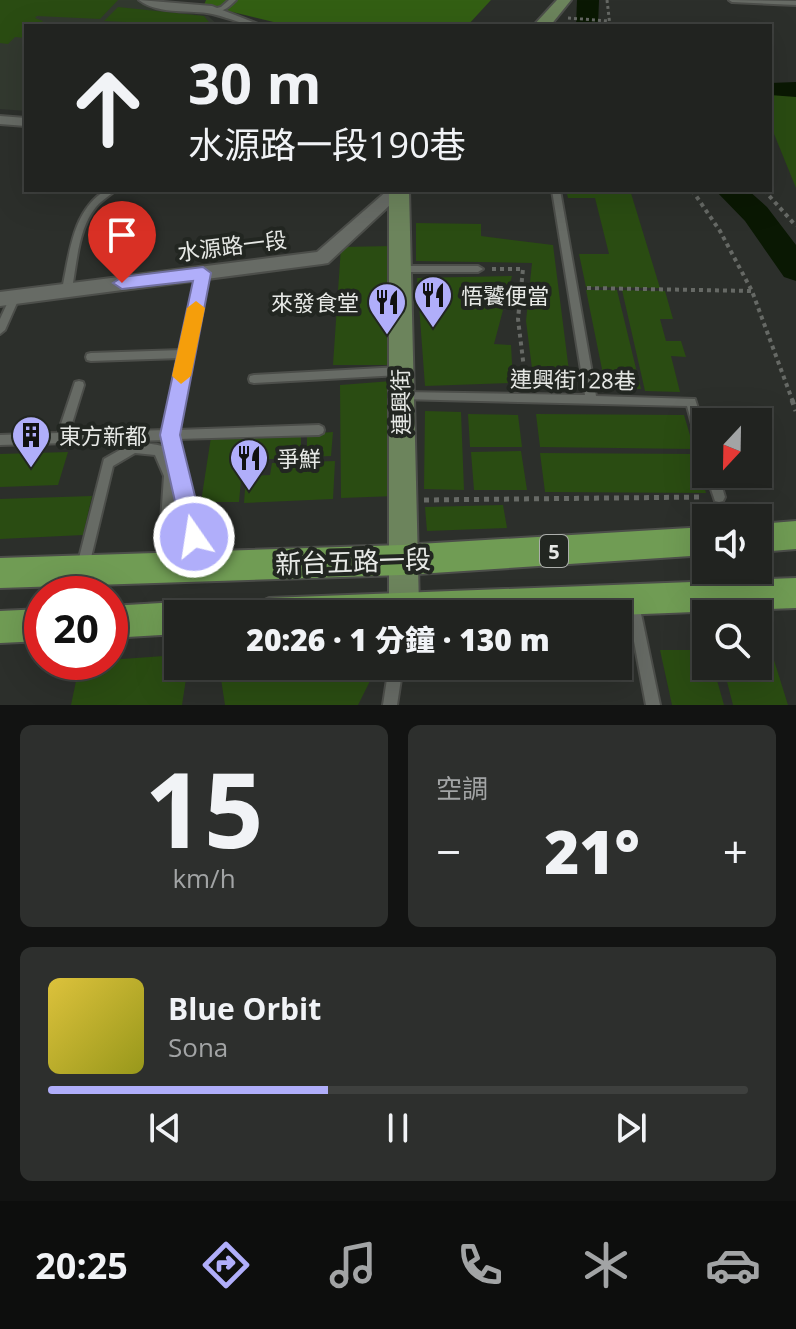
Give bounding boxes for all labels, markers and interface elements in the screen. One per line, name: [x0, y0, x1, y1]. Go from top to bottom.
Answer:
text: 30 m: [188, 44, 322, 120]
icon: ahead: [56, 56, 160, 160]
text: 水源路一段190巷: [188, 120, 466, 169]
pin: [88, 201, 156, 283]
icon: arrive: [100, 213, 144, 257]
street label: 水源路一段: [176, 223, 288, 267]
restaurant icon: 悟饕便當: [412, 274, 454, 329]
place label: 悟饕便當: [461, 280, 549, 310]
restaurant icon: 來發食堂: [366, 281, 408, 336]
place label: 來發食堂: [271, 287, 359, 317]
street label: 連興街128巷: [510, 363, 636, 395]
street label: 連興街: [384, 369, 416, 435]
north arrow: [692, 408, 772, 488]
map controls: [692, 408, 772, 680]
building icon: 東方新都: [10, 414, 52, 469]
place label: 東方新都: [59, 420, 147, 450]
restaurant icon: 爭鮮: [228, 437, 270, 492]
place label: 爭鮮: [277, 443, 321, 473]
position arrow: [152, 495, 236, 579]
button: sound: [692, 504, 772, 584]
road number: 5: [540, 535, 568, 567]
street label: 新台五路一段: [274, 540, 432, 582]
speed limit sign: 20: [24, 576, 128, 680]
button: search: [692, 600, 772, 680]
text: 20:26 · 1 分鐘 · 130 m: [246, 619, 550, 660]
text: 15: [145, 737, 263, 878]
text: 空調: [436, 770, 488, 806]
text: 21°: [544, 810, 640, 892]
text: −: [436, 821, 461, 881]
text: +: [723, 821, 748, 881]
text: km/h: [172, 860, 236, 896]
text: Blue Orbit: [168, 988, 321, 1029]
text: Sona: [168, 1029, 228, 1065]
icon: previous: [143, 1106, 187, 1150]
icon: pause: [376, 1106, 420, 1150]
icon: next: [609, 1106, 653, 1150]
icon: directions: [198, 1237, 254, 1293]
icon: music: [325, 1237, 381, 1293]
icon: phone: [452, 1237, 508, 1293]
icon: climate: [578, 1237, 634, 1293]
icon: car: [705, 1237, 761, 1293]
text: 20:25: [35, 1241, 128, 1290]

